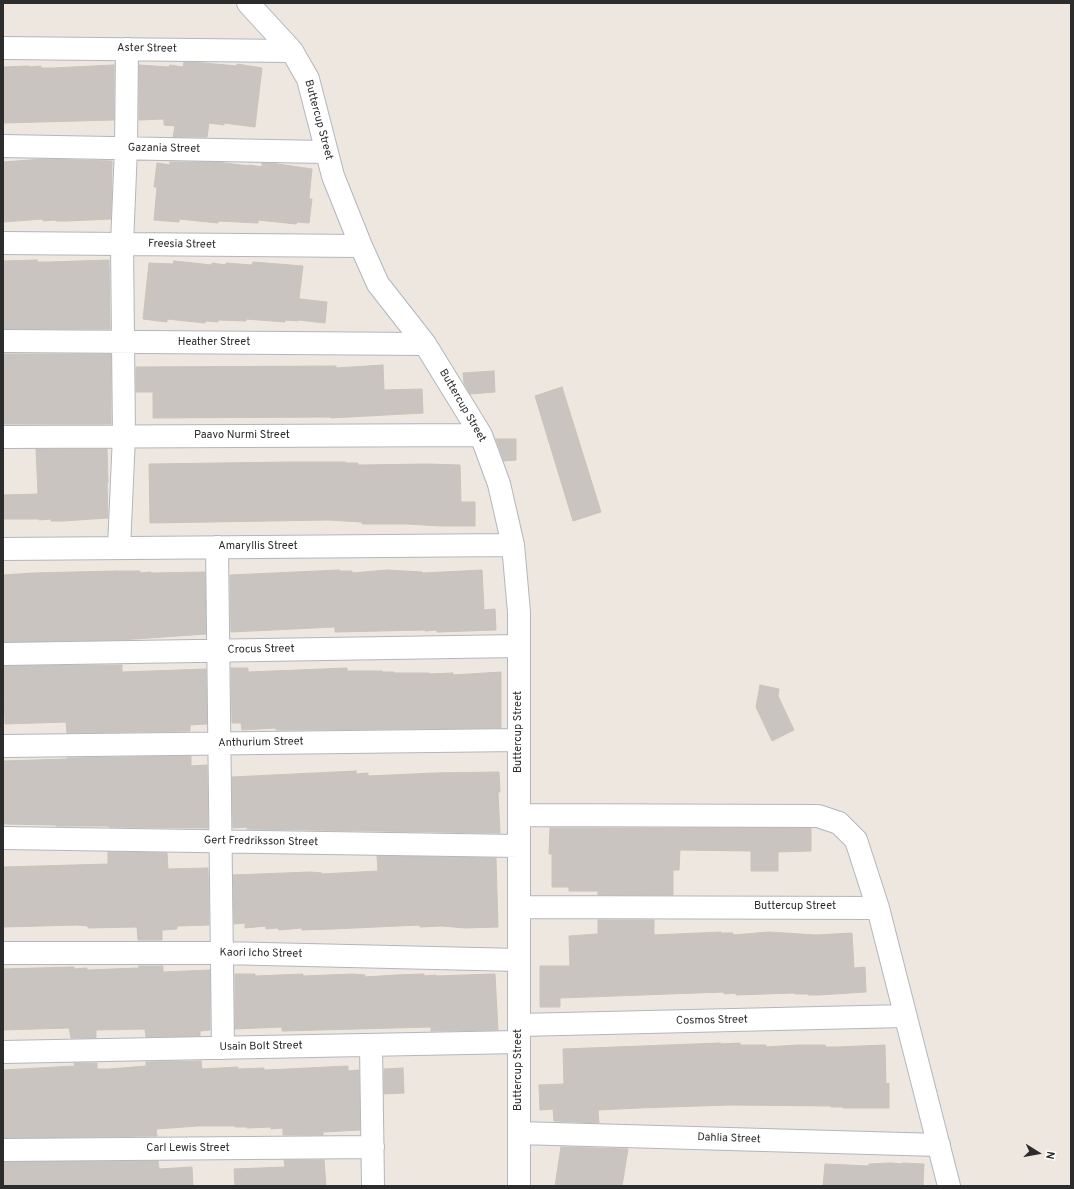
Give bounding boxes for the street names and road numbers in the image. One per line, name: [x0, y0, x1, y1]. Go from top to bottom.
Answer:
street label: Aster Street: [117, 42, 177, 56]
street label: Buttercup Street: [301, 79, 335, 161]
street label: Gazania Street: [128, 142, 200, 156]
street label: Freesia Street: [148, 238, 216, 252]
street label: Heather Street: [178, 336, 250, 350]
street label: Buttercup Street: [436, 367, 488, 445]
street label: Paavo Nurmi Street: [194, 429, 290, 443]
street label: Amaryllis Street: [218, 540, 298, 554]
street label: Crocus Street: [227, 643, 295, 657]
street label: Buttercup Street: [512, 691, 526, 773]
street label: Anthurium Street: [218, 736, 304, 750]
street label: Gert Fredriksson Street: [204, 834, 318, 850]
street label: Buttercup Street: [754, 900, 836, 914]
street label: Kaori Icho Street: [220, 947, 302, 961]
street label: Cosmos Street: [676, 1014, 748, 1028]
street label: Buttercup Street: [512, 1029, 526, 1111]
street label: Usain Bolt Street: [219, 1040, 303, 1054]
street label: Dahlia Street: [697, 1131, 761, 1147]
street label: Carl Lewis Street: [146, 1142, 230, 1156]

